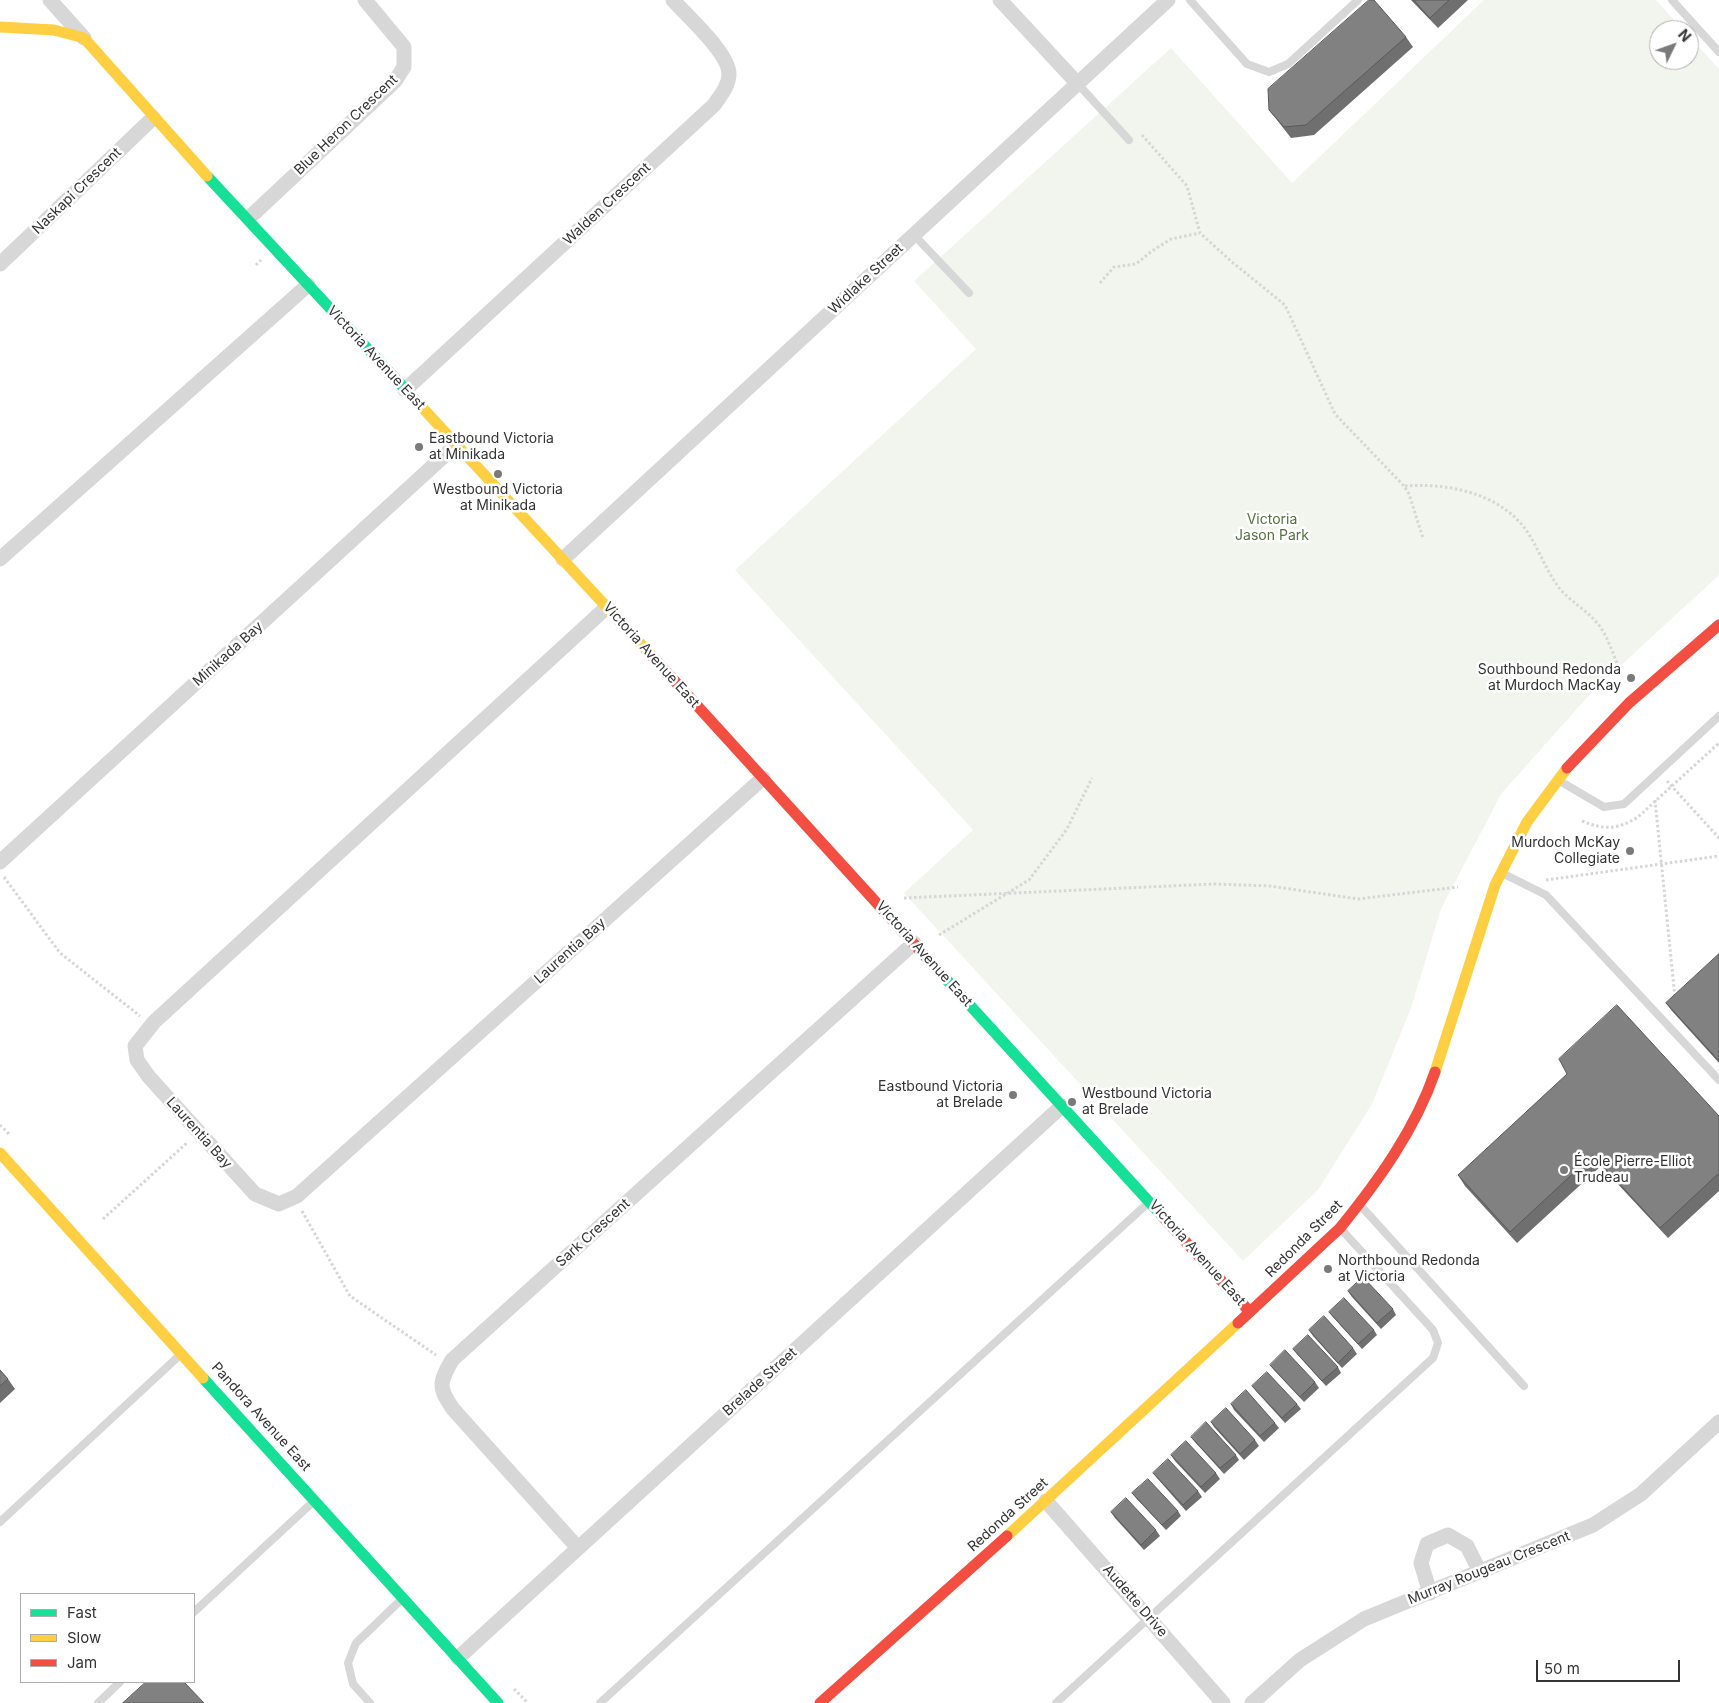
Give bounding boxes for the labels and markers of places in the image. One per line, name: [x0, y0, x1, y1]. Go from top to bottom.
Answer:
place label: Eastbound Victoria at Minikada: [429, 431, 554, 464]
marker: Eastbound Victoria at Minikada: [413, 441, 425, 453]
marker: Westbound Victoria at Minikada: [492, 468, 504, 480]
place label: Westbound Victoria at Minikada: [433, 482, 563, 514]
place label: Southbound Redonda at Murdoch MacKay: [1478, 662, 1621, 694]
marker: Southbound Redonda at Murdoch MacKay: [1625, 672, 1637, 684]
place label: Murdoch McKay Collegiate: [1511, 835, 1620, 868]
marker: Murdoch McKay Collegiate: [1624, 845, 1636, 857]
place label: Eastbound Victoria at Brelade: [878, 1079, 1003, 1112]
place label: Westbound Victoria at Brelade: [1082, 1086, 1212, 1118]
marker: Eastbound Victoria at Brelade: [1007, 1089, 1019, 1101]
marker: Westbound Victoria at Brelade: [1066, 1096, 1078, 1108]
place label: École Pierre-Elliot Trudeau: [1574, 1154, 1691, 1186]
marker: École Pierre-Elliot Trudeau: [1558, 1164, 1570, 1176]
place label: Northbound Redonda at Victoria: [1338, 1253, 1480, 1285]
marker: Northbound Redonda at Victoria: [1322, 1263, 1334, 1275]

